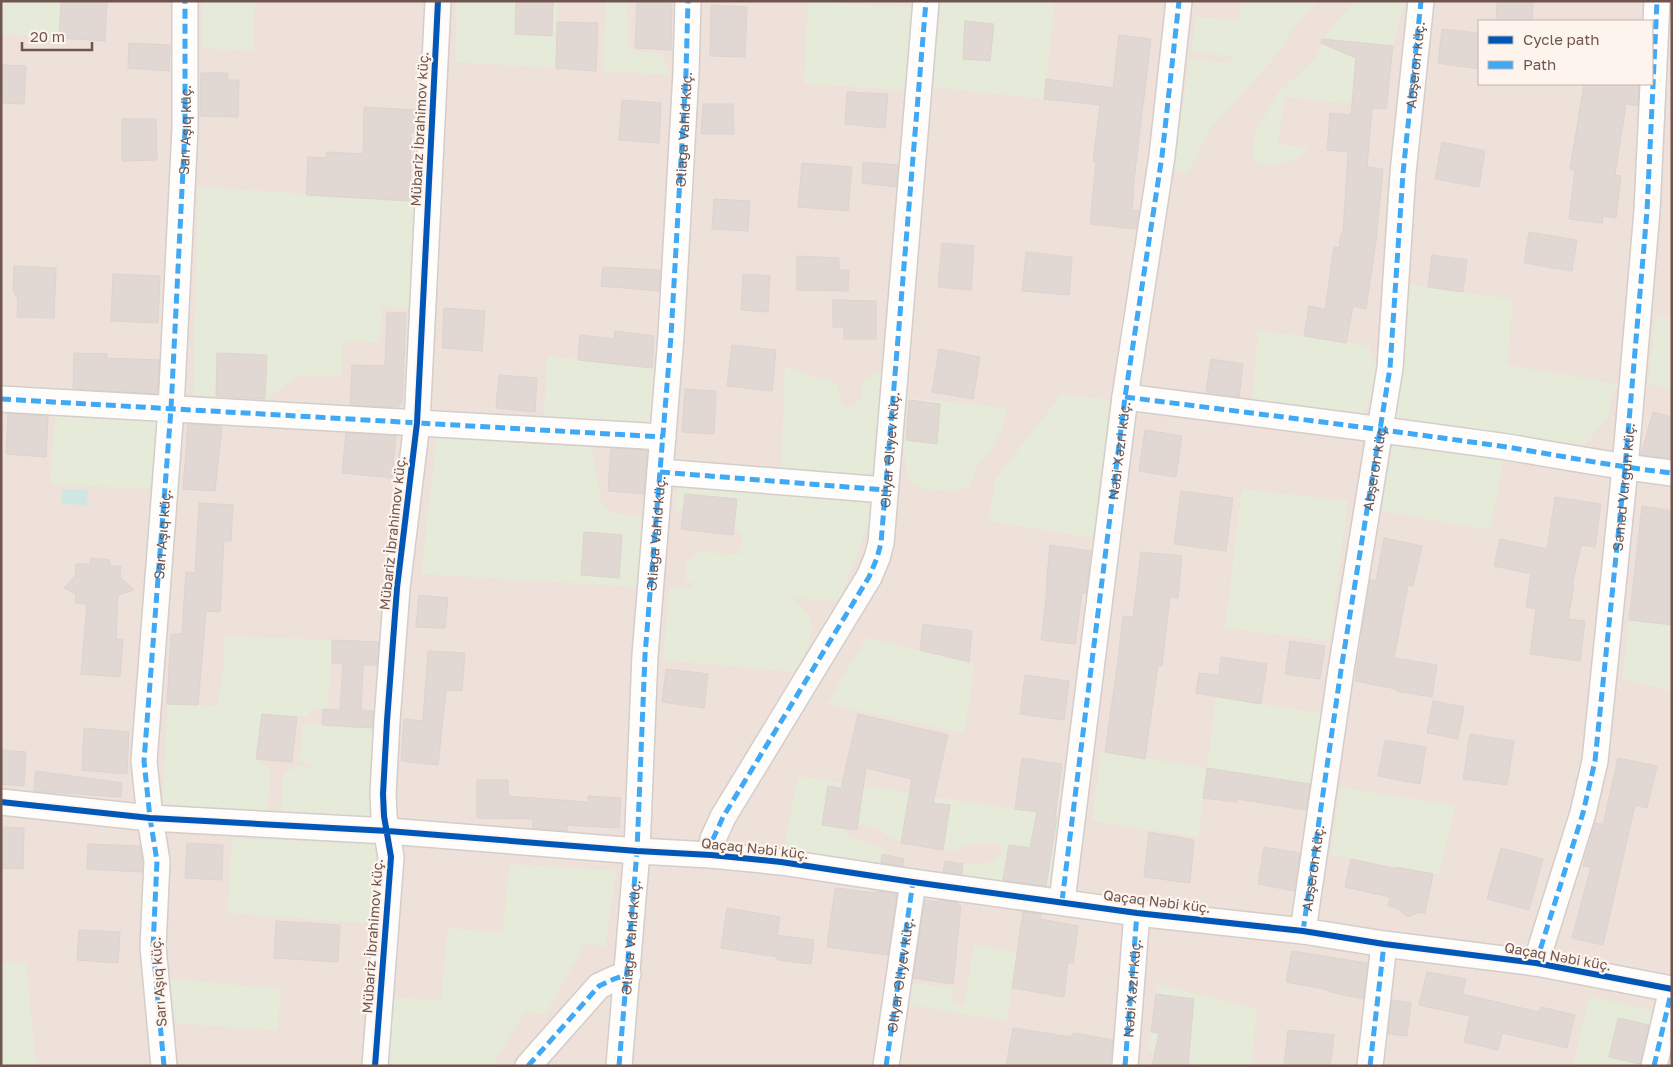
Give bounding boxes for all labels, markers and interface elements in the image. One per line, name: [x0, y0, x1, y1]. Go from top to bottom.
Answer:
scale bar: [22, 20, 92, 52]
street label: Abşeron küç.: [1401, 20, 1427, 109]
legend: [1478, 20, 1653, 85]
text: 20 m: [30, 27, 65, 45]
text: Cycle path: [1523, 30, 1599, 48]
street label: Mübariz İbrahimov küç.: [406, 51, 432, 207]
text: Path: [1523, 55, 1556, 73]
street label: Əliağa Vahid küç.: [671, 71, 695, 188]
street label: Sarı Aşıq küç.: [174, 85, 194, 175]
street label: Əliyar Əliyev küç.: [875, 391, 902, 508]
street label: Nəbi Xəzri küç.: [1104, 400, 1133, 501]
street label: Səməd Vurğun küç.: [1608, 422, 1637, 552]
street label: Abşeron küç.: [1358, 423, 1389, 512]
street label: Mübariz İbrahimov küç.: [375, 455, 409, 611]
street label: Əliağa Vahid küç.: [642, 475, 668, 592]
street label: Sarı Aşıq küç.: [149, 488, 173, 580]
street label: Abşeron küç.: [1298, 823, 1327, 912]
street label: Qaçaq Nəbi küç.: [700, 834, 810, 862]
street label: Mübariz İbrahimov küç.: [358, 858, 386, 1014]
street label: Əliağa Vahid küç.: [616, 879, 643, 996]
street label: Qaçaq Nəbi küç.: [1102, 886, 1212, 916]
street label: Əliyar Əliyev küç.: [882, 916, 916, 1034]
street label: Sarı Aşıq küç.: [146, 936, 170, 1028]
street label: Nəbi Xəzri küç.: [1119, 938, 1143, 1038]
street label: Qaçaq Nəbi küç.: [1503, 938, 1613, 974]

